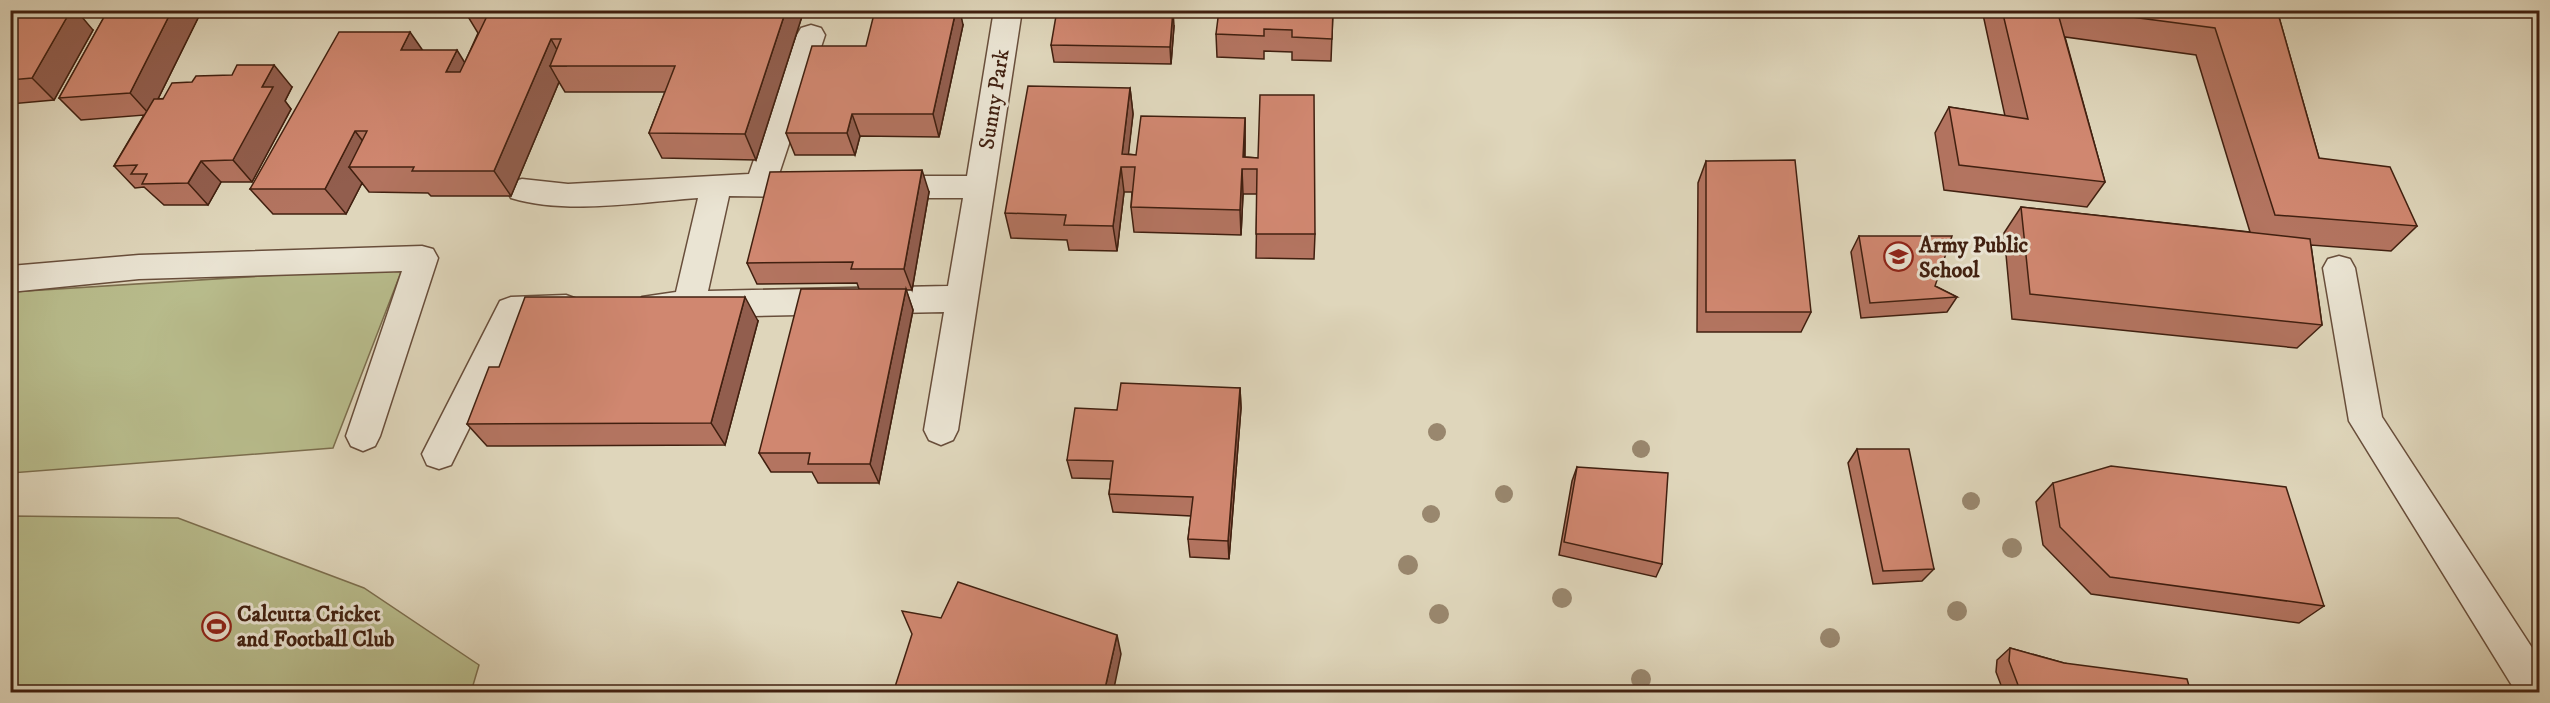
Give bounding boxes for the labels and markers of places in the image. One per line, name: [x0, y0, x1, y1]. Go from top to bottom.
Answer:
place label: Army Public School: [1918, 232, 2029, 284]
school or university icon: Army Public School: [1882, 241, 1914, 273]
place label: Calcutta Cricket and Football Club: [237, 601, 394, 653]
sports icon: Calcutta Cricket and Football Club: [200, 610, 232, 642]

